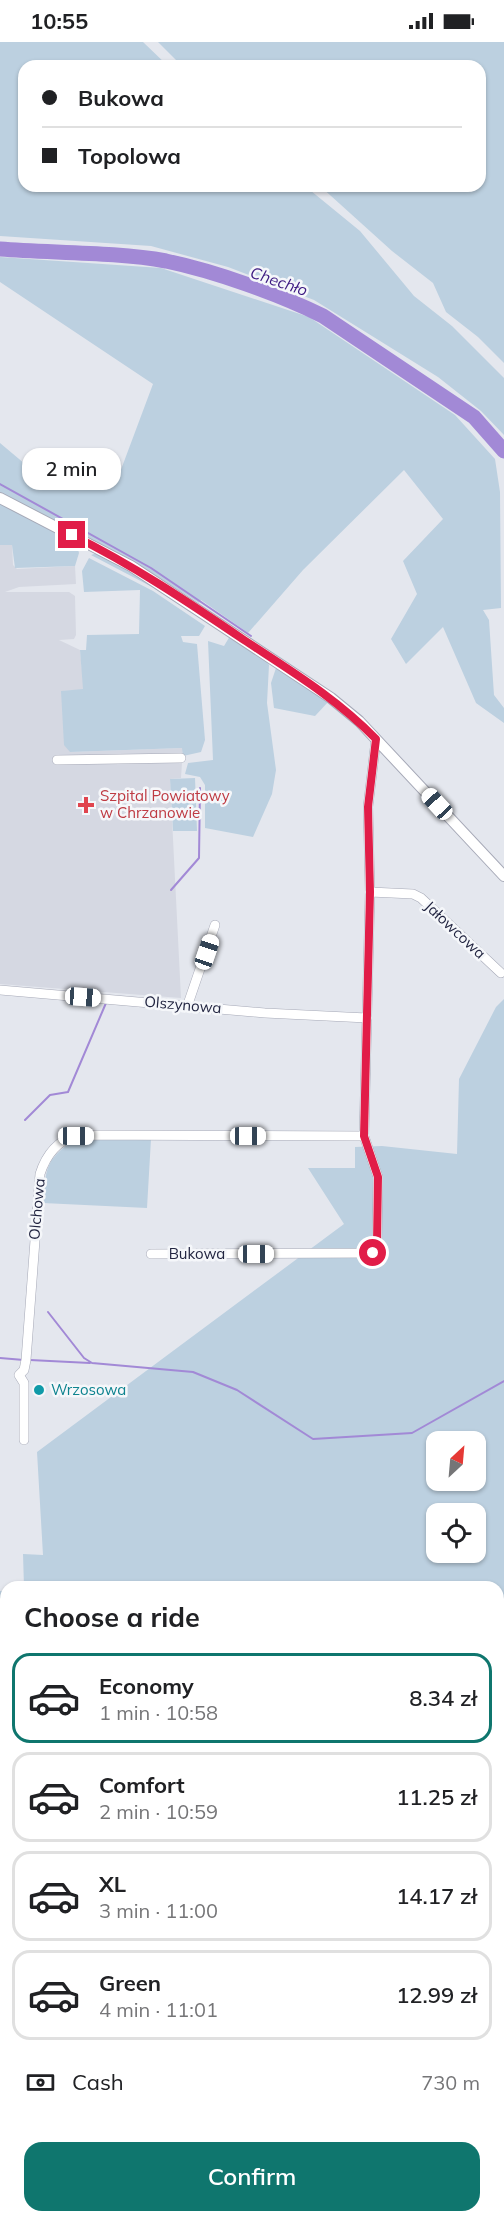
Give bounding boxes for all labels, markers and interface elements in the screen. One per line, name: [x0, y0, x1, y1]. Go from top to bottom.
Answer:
text: 10:55: [30, 7, 88, 35]
text: Bukowa: [78, 84, 164, 112]
text: Topolowa: [78, 142, 181, 170]
water label: Chechło: [248, 262, 310, 300]
callout: 2 min: [22, 448, 122, 490]
text: 2 min: [46, 456, 97, 481]
route end: [58, 521, 85, 548]
car: [418, 785, 456, 823]
place label: Szpital Powiatowy w Chrzanowie: [100, 786, 230, 822]
marker: Szpital Powiatowy w Chrzanowie: [77, 796, 95, 814]
street label: Jałowcowa: [421, 897, 490, 963]
car: [193, 932, 221, 972]
car: [64, 987, 102, 1007]
street label: Olszynowa: [144, 992, 222, 1017]
car: [58, 1127, 94, 1145]
car: [230, 1127, 266, 1145]
street label: Olchowa: [24, 1177, 49, 1241]
route start: [359, 1239, 386, 1266]
street label: Bukowa: [169, 1244, 225, 1263]
car: [238, 1245, 274, 1263]
place label: Wrzosowa: [51, 1380, 126, 1399]
marker: Wrzosowa: [32, 1383, 46, 1397]
north arrow: [426, 1431, 486, 1491]
map controls: [426, 1431, 486, 1563]
button: locate: [426, 1503, 486, 1563]
text: Choose a ride: [24, 1600, 200, 1634]
icon: car: [27, 1671, 81, 1725]
text: Economy: [99, 1672, 194, 1700]
text: 8.34 zł: [409, 1684, 477, 1712]
text: 1 min · 10:58: [99, 1700, 218, 1725]
icon: car: [27, 1770, 81, 1824]
text: Comfort: [99, 1771, 185, 1799]
text: 11.25 zł: [396, 1783, 477, 1811]
text: 2 min · 10:59: [99, 1799, 218, 1824]
icon: car: [27, 1869, 81, 1923]
text: XL: [99, 1870, 126, 1898]
text: 14.17 zł: [396, 1882, 477, 1910]
text: 3 min · 11:00: [99, 1898, 218, 1923]
icon: car: [27, 1968, 81, 2022]
text: Green: [99, 1969, 161, 1997]
text: 12.99 zł: [396, 1981, 477, 2009]
text: 4 min · 11:01: [99, 1997, 218, 2022]
icon: cash: [24, 2066, 57, 2099]
text: Cash: [72, 2068, 124, 2096]
text: 730 m: [421, 2070, 480, 2095]
button: Confirm: [24, 2142, 480, 2211]

